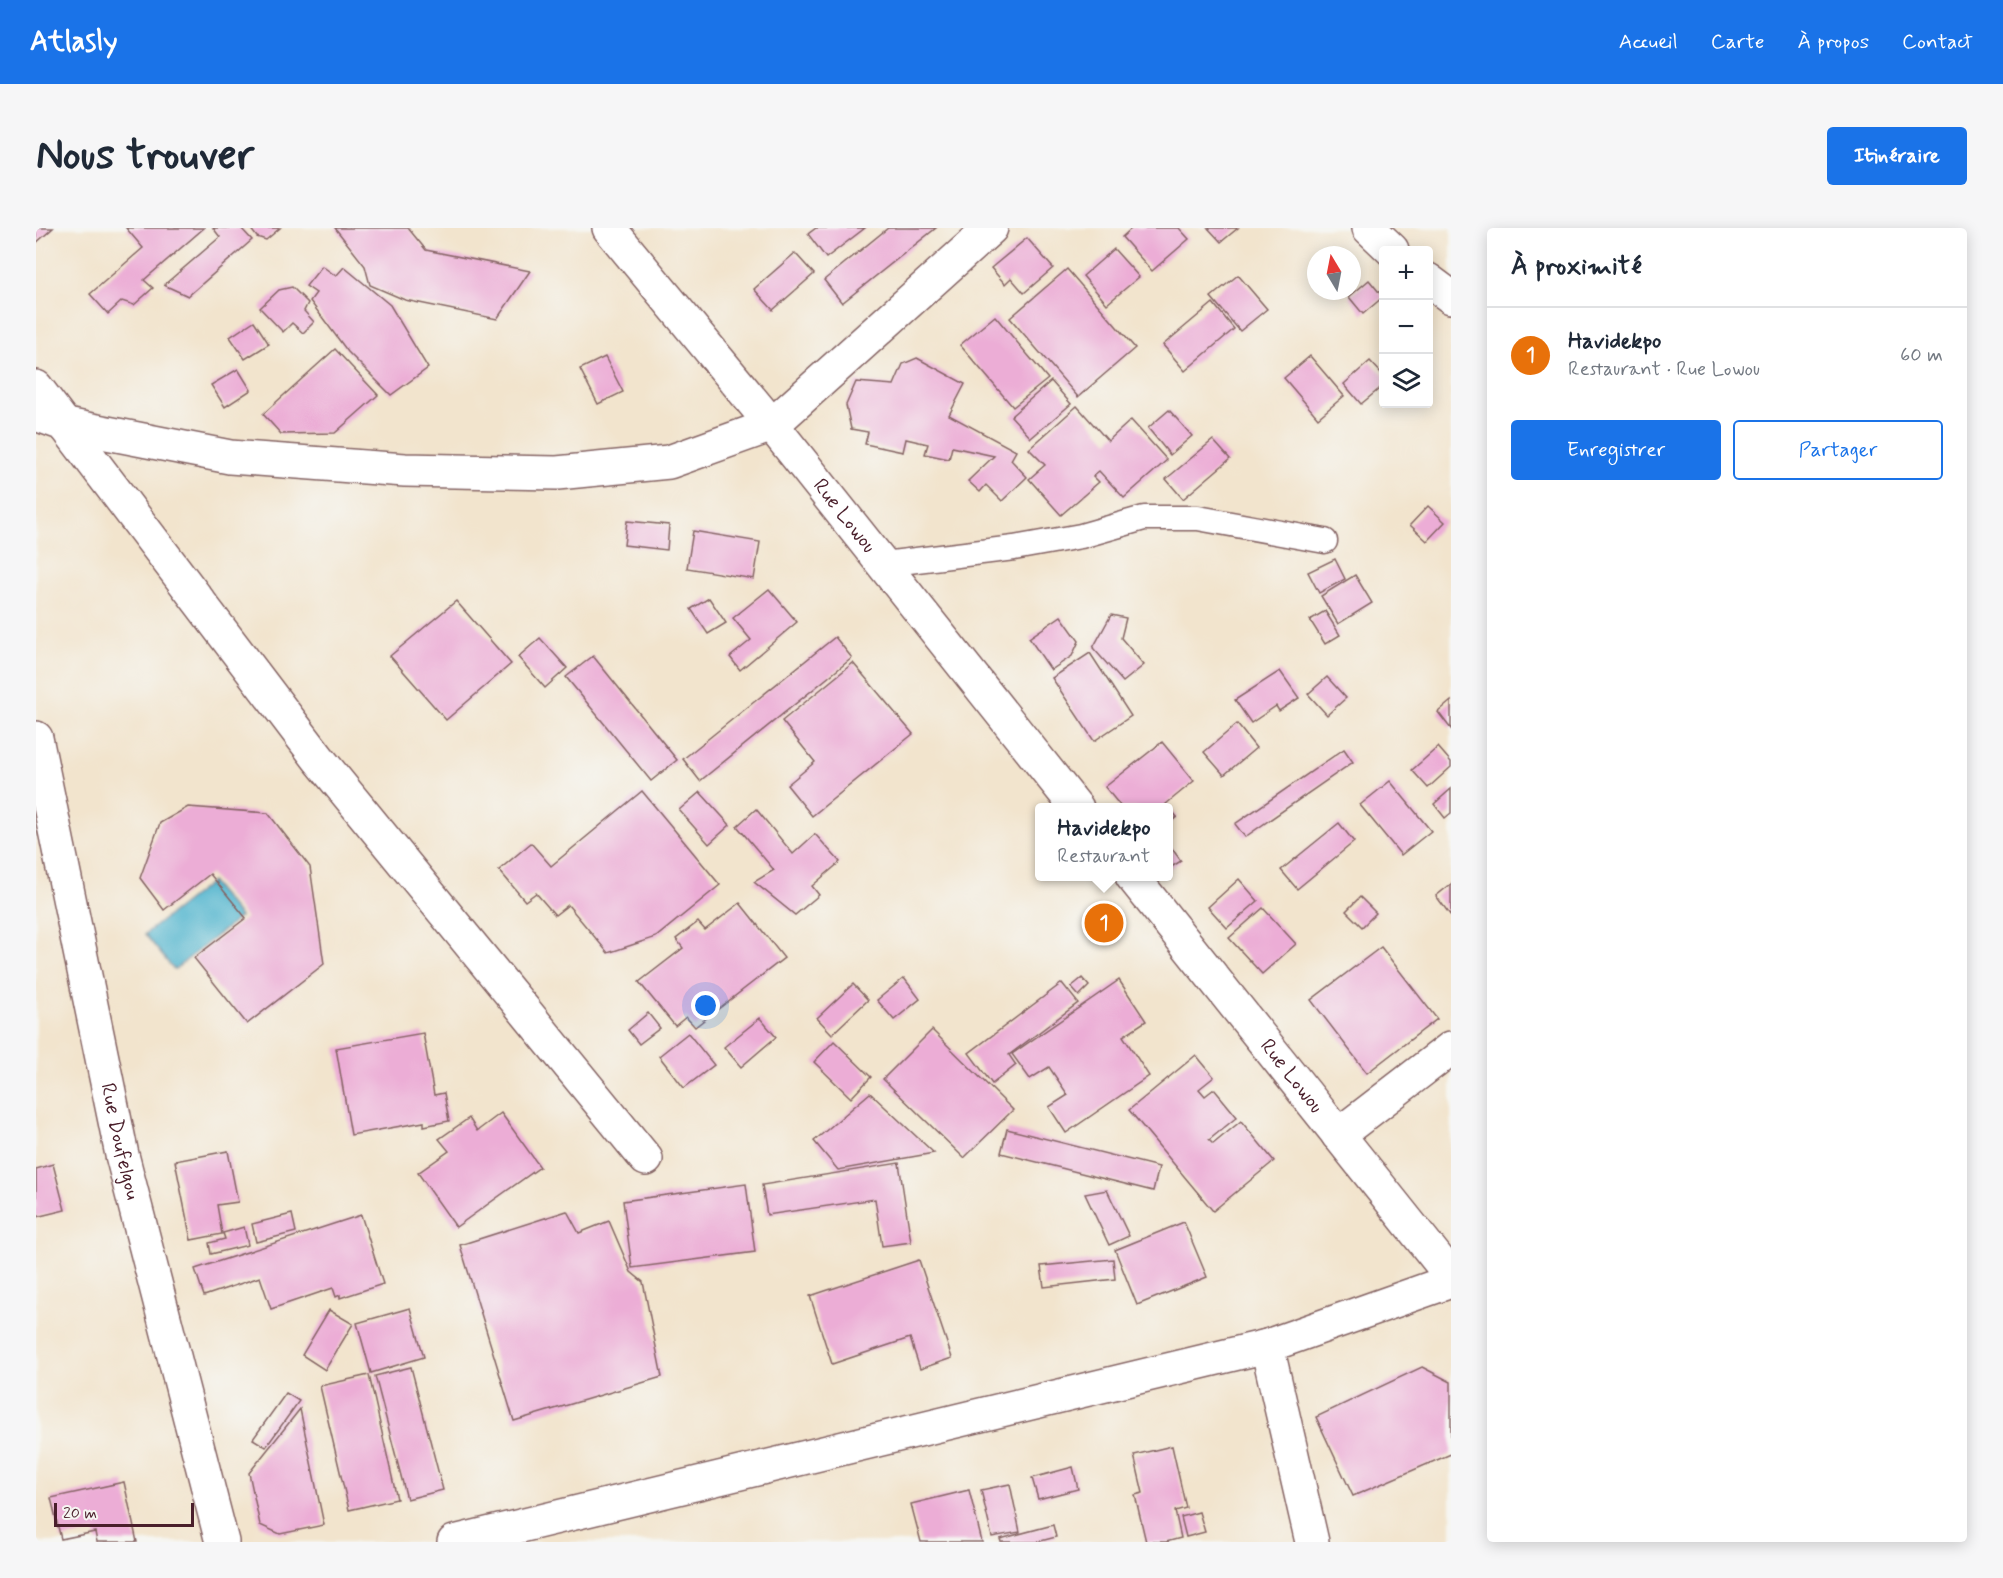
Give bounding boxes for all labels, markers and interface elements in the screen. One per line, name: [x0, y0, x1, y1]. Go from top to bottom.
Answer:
text: Atlasly: [30, 24, 118, 61]
text: Accueil: [1619, 28, 1678, 56]
text: Carte: [1711, 28, 1765, 56]
text: À propos: [1798, 28, 1869, 56]
text: Contact: [1902, 28, 1973, 56]
button: Itinéraire: [1827, 127, 1967, 185]
text: Nous trouver: [36, 129, 254, 184]
north arrow: [1307, 246, 1361, 300]
map controls: [1379, 246, 1433, 408]
button: +: [1379, 246, 1433, 300]
text: À proximité: [1511, 250, 1642, 284]
button: −: [1379, 300, 1433, 354]
text: Havidekpo: [1568, 328, 1661, 356]
text: 1: [1526, 342, 1535, 369]
text: 60 m: [1900, 342, 1943, 369]
button: layers: [1379, 354, 1433, 408]
text: Restaurant · Rue Lowou: [1568, 356, 1760, 383]
button: Enregistrer: [1511, 420, 1721, 480]
button: Partager: [1733, 420, 1943, 480]
street label: Rue Lowou: [806, 473, 883, 559]
popup: [1035, 803, 1173, 881]
text: Havidekpo: [1057, 815, 1151, 843]
text: Restaurant: [1057, 843, 1150, 870]
pin: 1: [1084, 900, 1124, 946]
your location: [691, 991, 720, 1020]
street label: Rue Lowou: [1253, 1033, 1330, 1119]
street label: Rue Doufelgou: [94, 1081, 147, 1203]
scale bar: [54, 1500, 194, 1528]
text: 20 m: [63, 1503, 97, 1524]

